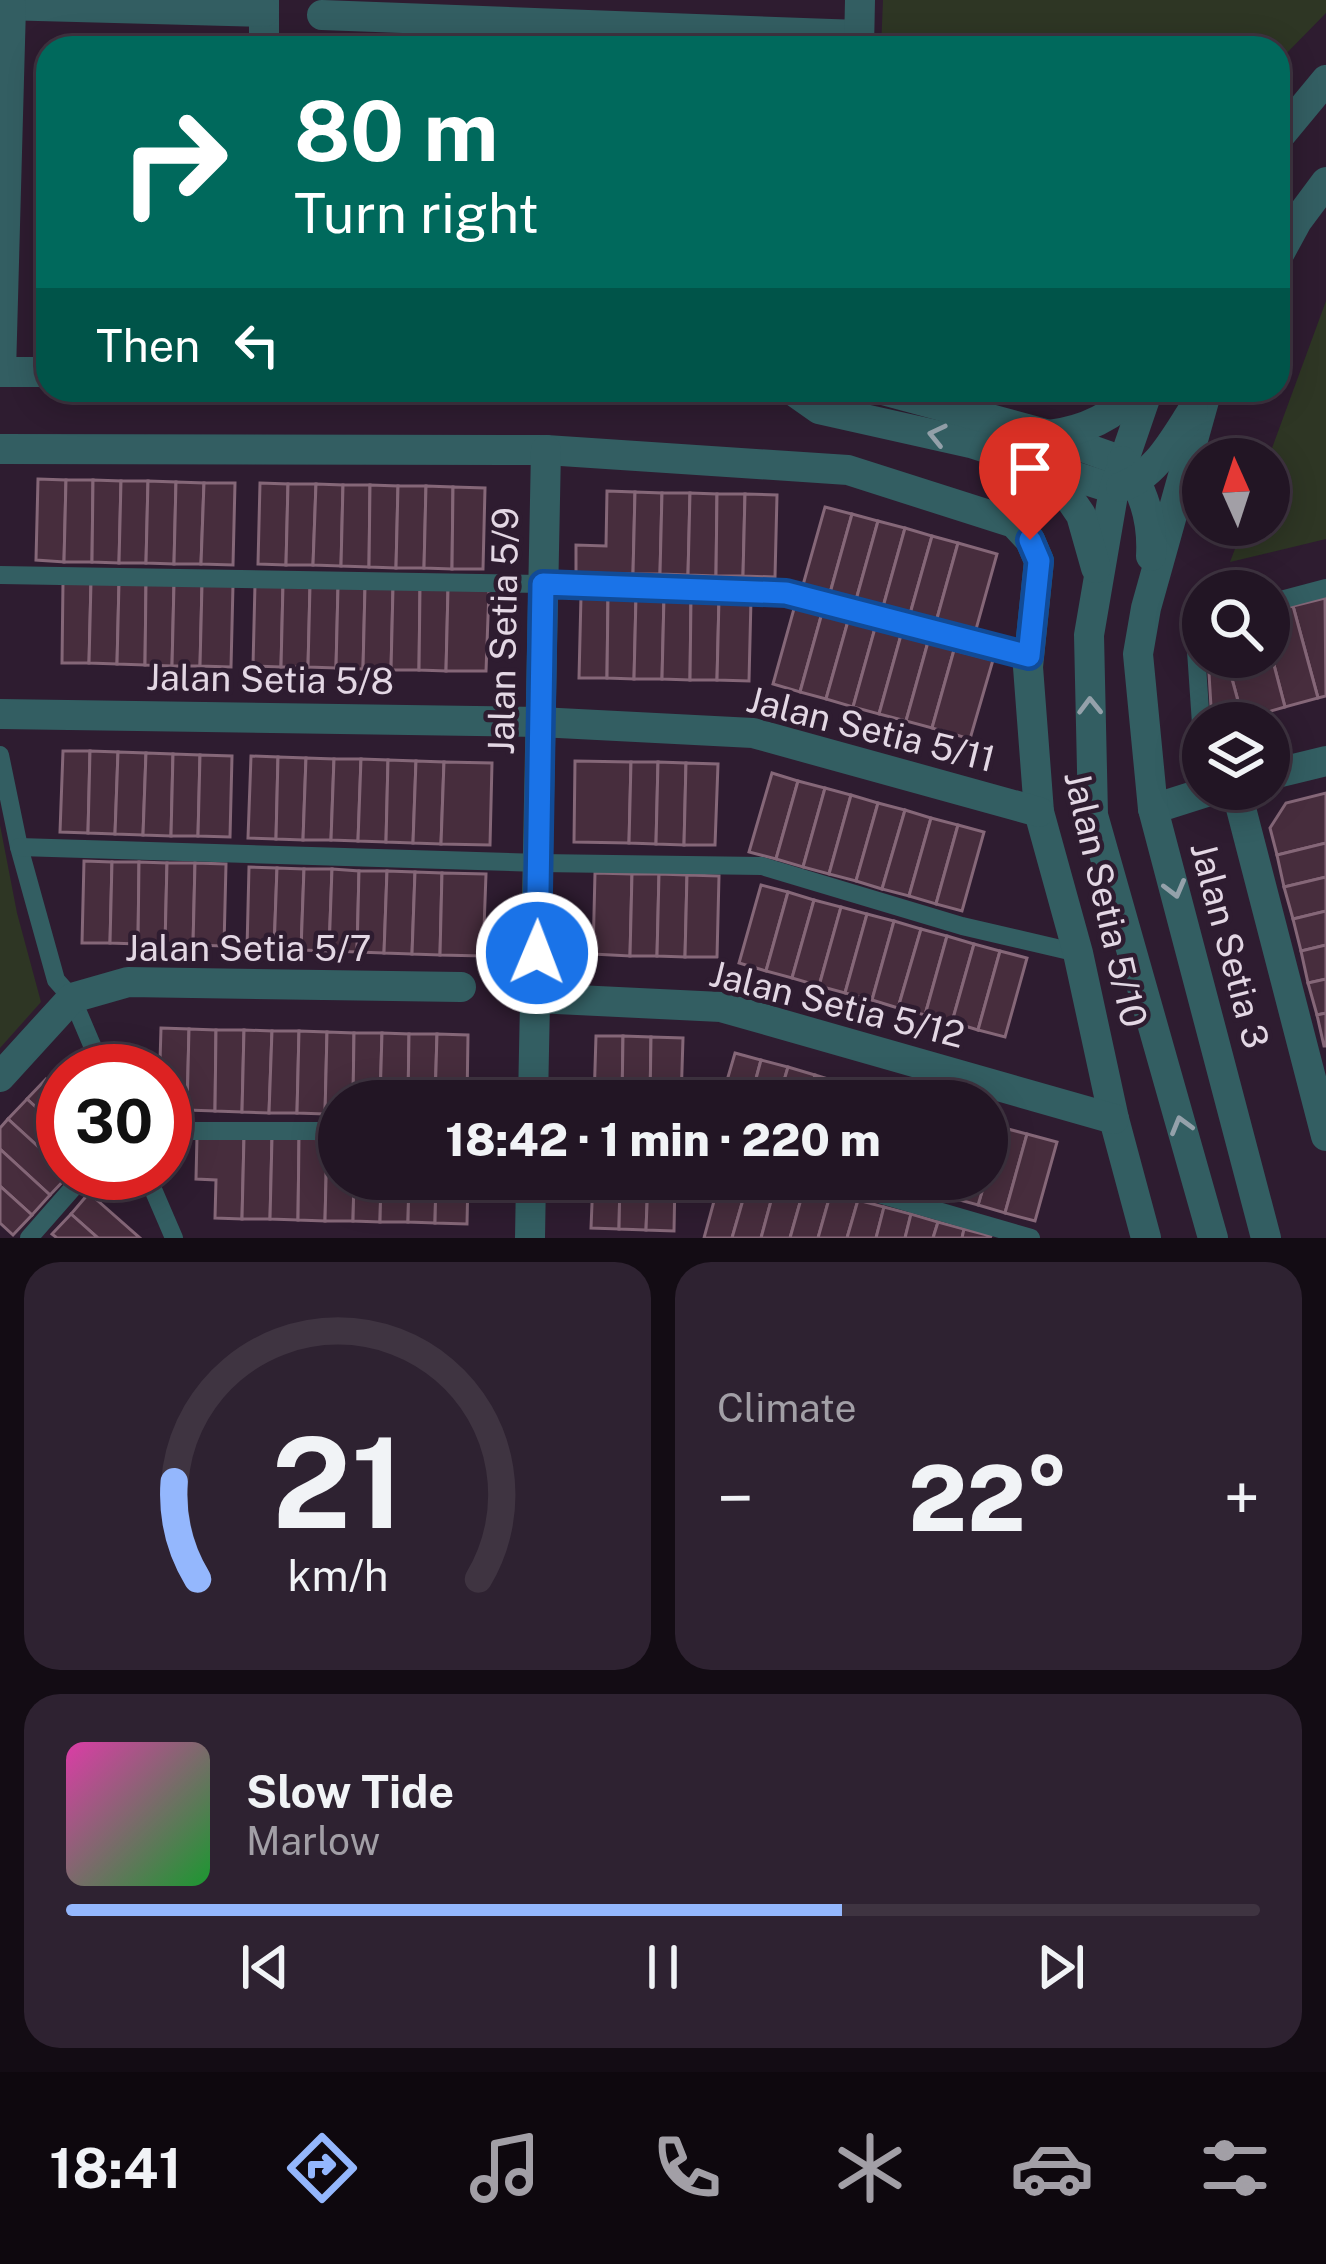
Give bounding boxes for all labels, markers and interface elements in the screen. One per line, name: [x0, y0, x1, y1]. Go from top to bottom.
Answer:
text: 80 m: [294, 81, 498, 180]
icon: right: [96, 84, 252, 240]
text: Turn right: [294, 182, 539, 245]
icon: left: [224, 312, 290, 378]
text: Then: [96, 319, 200, 372]
pin: [979, 417, 1081, 540]
one-way arrow: [927, 424, 947, 449]
icon: arrive: [997, 435, 1063, 501]
north arrow: [1182, 438, 1290, 546]
map controls: [1182, 438, 1290, 810]
street label: Jalan Setia 5/9: [480, 507, 526, 755]
button: search: [1182, 570, 1290, 678]
street label: Jalan Setia 5/8: [146, 656, 394, 702]
street label: Jalan Setia 5/11: [743, 678, 999, 780]
one-way arrow: [1078, 696, 1104, 715]
button: layers: [1182, 702, 1290, 810]
street label: Jalan Setia 5/10: [1056, 767, 1156, 1031]
street label: Jalan Setia 3: [1182, 837, 1278, 1053]
one-way arrow: [1161, 878, 1186, 899]
position arrow: [474, 890, 600, 1016]
street label: Jalan Setia 5/7: [125, 927, 371, 969]
street label: Jalan Setia 5/12: [705, 952, 969, 1056]
speed limit sign: 30: [36, 1044, 192, 1200]
text: 18:42 · 1 min · 220 m: [445, 1113, 881, 1166]
one-way arrow: [1170, 1116, 1195, 1137]
text: Climate: [717, 1385, 857, 1431]
text: 21: [271, 1409, 404, 1556]
text: 22°: [908, 1445, 1069, 1551]
text: −: [717, 1459, 754, 1537]
text: +: [1223, 1459, 1260, 1537]
text: km/h: [287, 1550, 388, 1601]
text: Slow Tide: [246, 1765, 454, 1818]
text: Marlow: [246, 1818, 380, 1864]
icon: previous: [232, 1934, 298, 2000]
icon: pause: [630, 1934, 696, 2000]
icon: next: [1028, 1934, 1094, 2000]
icon: directions: [280, 2126, 364, 2210]
icon: music: [463, 2126, 547, 2210]
icon: phone: [645, 2126, 729, 2210]
icon: climate: [828, 2126, 912, 2210]
icon: car: [1010, 2126, 1094, 2210]
icon: filters: [1193, 2126, 1277, 2210]
text: 18:41: [49, 2137, 182, 2200]

